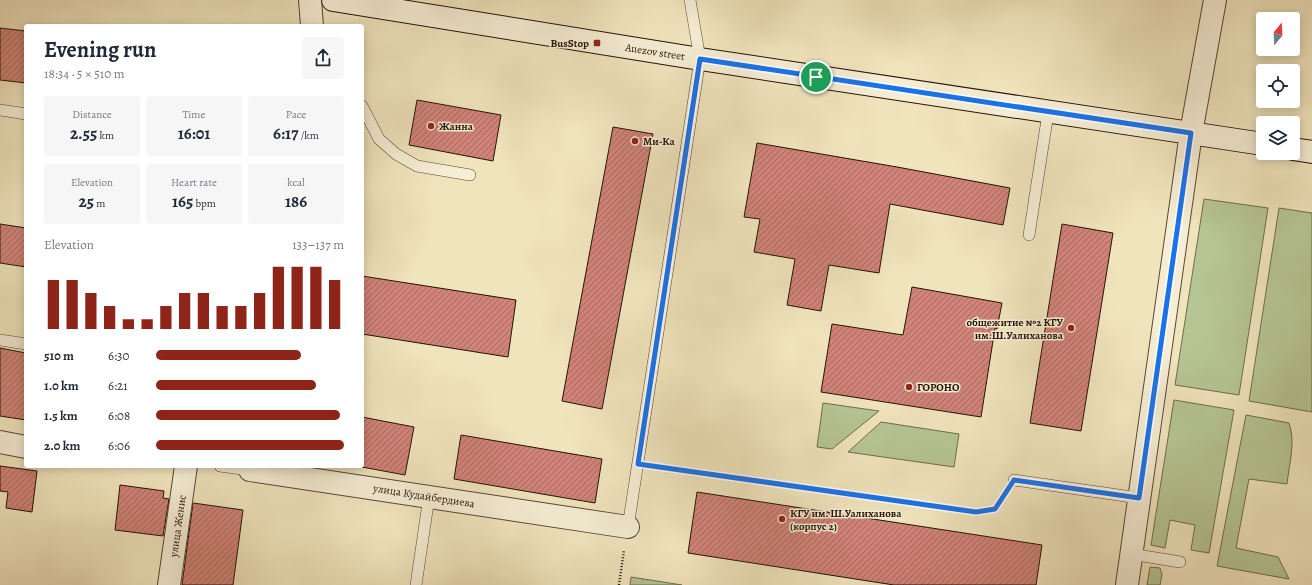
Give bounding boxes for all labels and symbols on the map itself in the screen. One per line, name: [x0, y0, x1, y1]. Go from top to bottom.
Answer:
north arrow: [1256, 12, 1300, 56]
place label: BusStop: [550, 36, 589, 51]
marker: BusStop: [592, 38, 602, 48]
street label: Auezov street: [623, 40, 686, 64]
pin: [799, 60, 833, 94]
place label: Жанна: [439, 119, 474, 134]
marker: Жанна: [426, 121, 436, 131]
place label: Ми-Ка: [643, 134, 676, 149]
marker: Ми-Ка: [630, 136, 640, 146]
place label: общежитие №2 КГУ им.Ш.Уалиханова: [966, 315, 1064, 343]
marker: общежитие №2 КГУ им.Ш.Уалиханова: [1066, 323, 1076, 333]
place label: ГОРОНО: [917, 380, 960, 395]
marker: ГОРОНО: [904, 382, 914, 392]
street label: улица Кудайбердиева: [371, 480, 477, 512]
street label: улица Женис: [166, 494, 190, 559]
place label: КГУ им. Ш.Уалиханова (корпус 2): [790, 506, 902, 534]
marker: КГУ им. Ш.Уалиханова (корпус 2): [777, 514, 787, 524]

